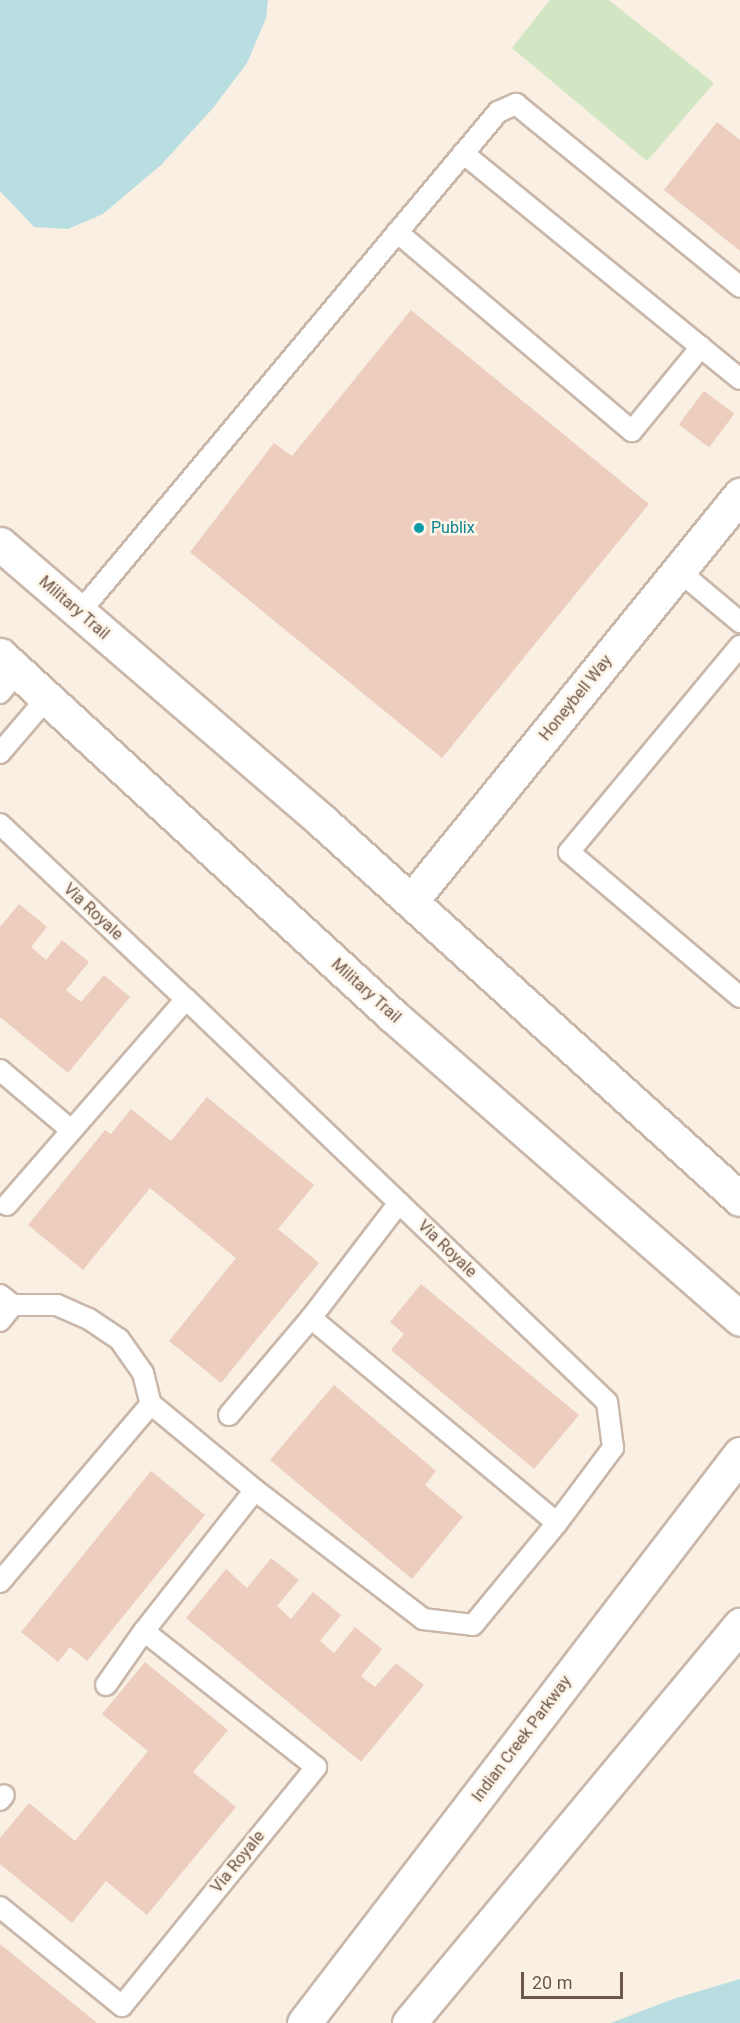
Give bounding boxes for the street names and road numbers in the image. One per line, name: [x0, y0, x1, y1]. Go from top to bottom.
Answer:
street label: Military Trail: [35, 572, 113, 644]
street label: Honeybell Way: [536, 651, 616, 745]
street label: Via Royale: [59, 880, 127, 944]
street label: Military Trail: [327, 955, 405, 1027]
street label: Via Royale: [414, 1216, 480, 1282]
street label: Indian Creek Parkway: [468, 1672, 576, 1806]
street label: Via Royale: [207, 1827, 269, 1897]

